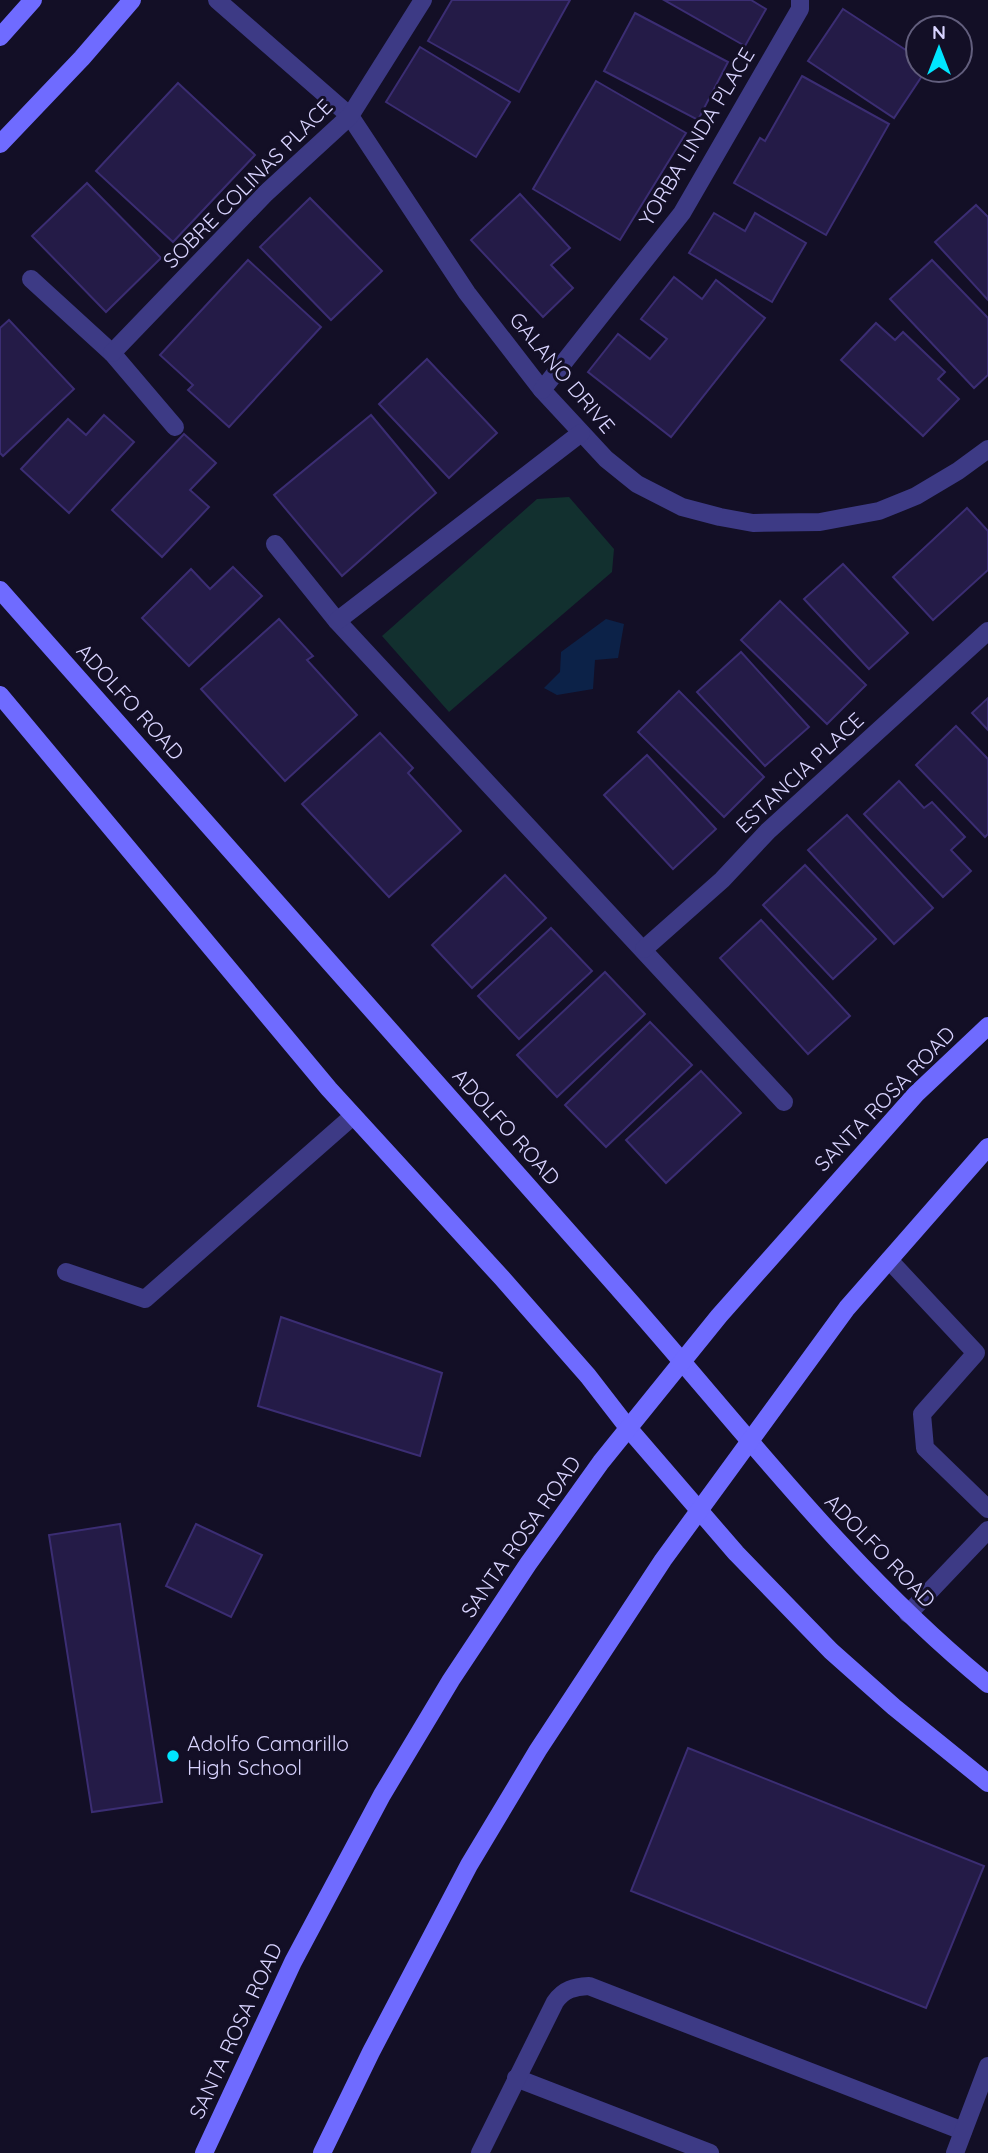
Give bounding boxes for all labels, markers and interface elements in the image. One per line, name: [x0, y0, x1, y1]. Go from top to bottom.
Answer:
north arrow: [904, 14, 974, 84]
text: N: [932, 20, 946, 44]
street label: YORBA LINDA PLACE: [633, 43, 760, 230]
street label: SOBRE COLINAS PLACE: [157, 93, 337, 273]
street label: GALANO DRIVE: [504, 306, 621, 438]
street label: ADOLFO ROAD: [72, 638, 190, 765]
street label: ESTANCIA PLACE: [730, 706, 869, 838]
street label: SANTA ROSA ROAD: [809, 1020, 960, 1176]
street label: ADOLFO ROAD: [448, 1063, 566, 1190]
street label: SANTA ROSA ROAD: [455, 1451, 586, 1622]
street label: ADOLFO ROAD: [820, 1488, 941, 1613]
place label: Adolfo Camarillo High School: [187, 1730, 349, 1780]
marker: Adolfo Camarillo High School: [165, 1748, 181, 1764]
street label: SANTA ROSA ROAD: [183, 1938, 287, 2123]

